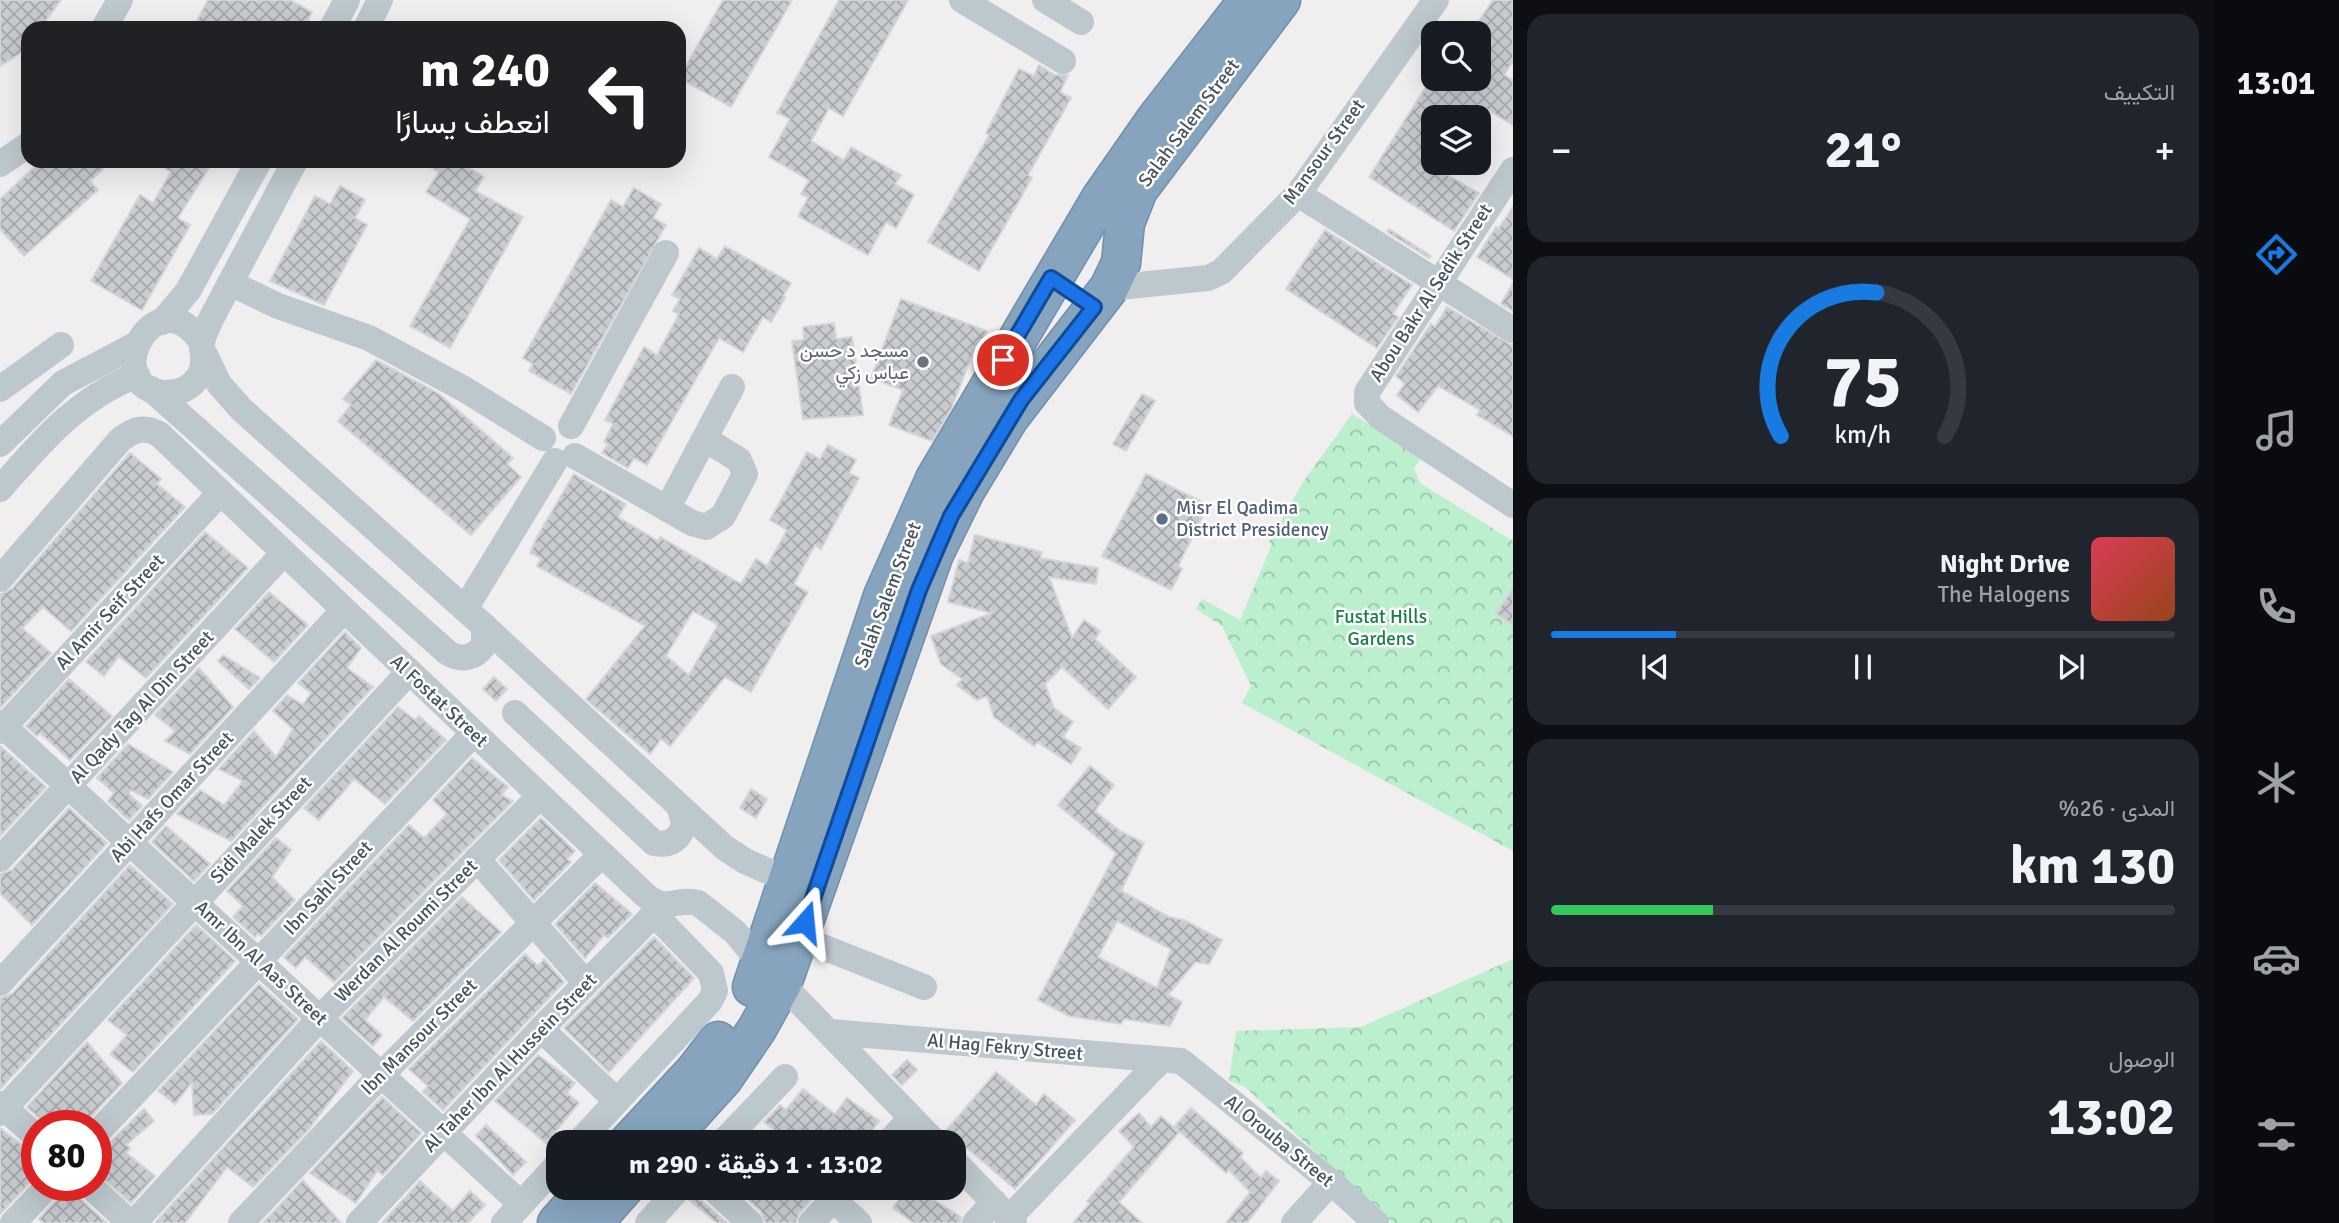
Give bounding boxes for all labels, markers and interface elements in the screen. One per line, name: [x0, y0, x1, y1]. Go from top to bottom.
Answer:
map controls: [1421, 21, 1491, 175]
button: search: [1421, 21, 1491, 91]
text: 240 m: [420, 40, 550, 100]
icon: left: [574, 49, 665, 140]
street label: Salah Salem Street: [1133, 54, 1245, 192]
text: 13:01: [2237, 64, 2315, 103]
text: التكييف: [2104, 78, 2175, 107]
street label: Mansour Street: [1278, 94, 1371, 209]
text: انعطف يسارًا: [395, 103, 550, 142]
button: layers: [1421, 105, 1491, 175]
text: 21°: [1825, 118, 1901, 182]
text: −: [1551, 127, 1572, 174]
text: +: [2154, 127, 2175, 174]
street label: Abou Bakr Al Sedik Street: [1364, 199, 1498, 387]
icon: directions: [2252, 230, 2301, 279]
pin: [973, 330, 1033, 390]
text: 75: [1824, 338, 1902, 427]
place label: مسجد د حسن عباس زكي: [800, 339, 909, 388]
icon: arrive: [984, 341, 1022, 379]
marker: مسجد د حسن عباس زكي: [915, 354, 931, 370]
icon: music: [2252, 406, 2301, 455]
text: km/h: [1835, 418, 1891, 449]
place label: Misr El Qadima District Presidency: [1176, 496, 1329, 542]
marker: Misr El Qadima District Presidency: [1154, 511, 1170, 527]
street label: Salah Salem Street: [849, 519, 927, 671]
text: Night Drive: [1940, 548, 2070, 580]
street label: Al Amir Seif Street: [50, 549, 170, 675]
text: The Halogens: [1938, 580, 2070, 609]
icon: phone: [2252, 582, 2301, 631]
park label: Fustat Hills Gardens: [1335, 605, 1427, 651]
street label: Al Qady Tag Al Din Street: [65, 625, 219, 788]
icon: previous: [1636, 648, 1674, 686]
icon: pause: [1844, 648, 1882, 686]
icon: next: [2052, 648, 2090, 686]
street label: Al Fostat Street: [385, 650, 493, 753]
street label: Abi Hafs Omar Street: [105, 726, 239, 867]
icon: climate: [2252, 758, 2301, 807]
street label: Sidi Malek Street: [205, 771, 317, 889]
text: المدى · 26%: [2059, 794, 2175, 823]
text: 130 km: [2010, 834, 2175, 898]
street label: Ibn Sahl Street: [278, 836, 378, 940]
street label: Werdan Al Roumi Street: [329, 854, 483, 1008]
position arrow: [768, 885, 842, 959]
street label: Amr Ibn Al Aas Street: [190, 895, 333, 1031]
icon: car: [2252, 934, 2301, 983]
street label: Al Taher Ibn Al Hussein Street: [418, 968, 602, 1158]
street label: Ibn Mansour Street: [356, 974, 482, 1100]
street label: Al Hag Fekry Street: [926, 1028, 1084, 1066]
text: الوصول: [2109, 1045, 2175, 1074]
text: 13:02: [2047, 1085, 2175, 1149]
street label: Al Orouba Street: [1219, 1090, 1339, 1193]
speed limit sign: 80: [21, 1110, 112, 1201]
icon: filters: [2252, 1110, 2301, 1159]
text: 13:02 · 1 دقيقة · 290 m: [629, 1149, 883, 1181]

